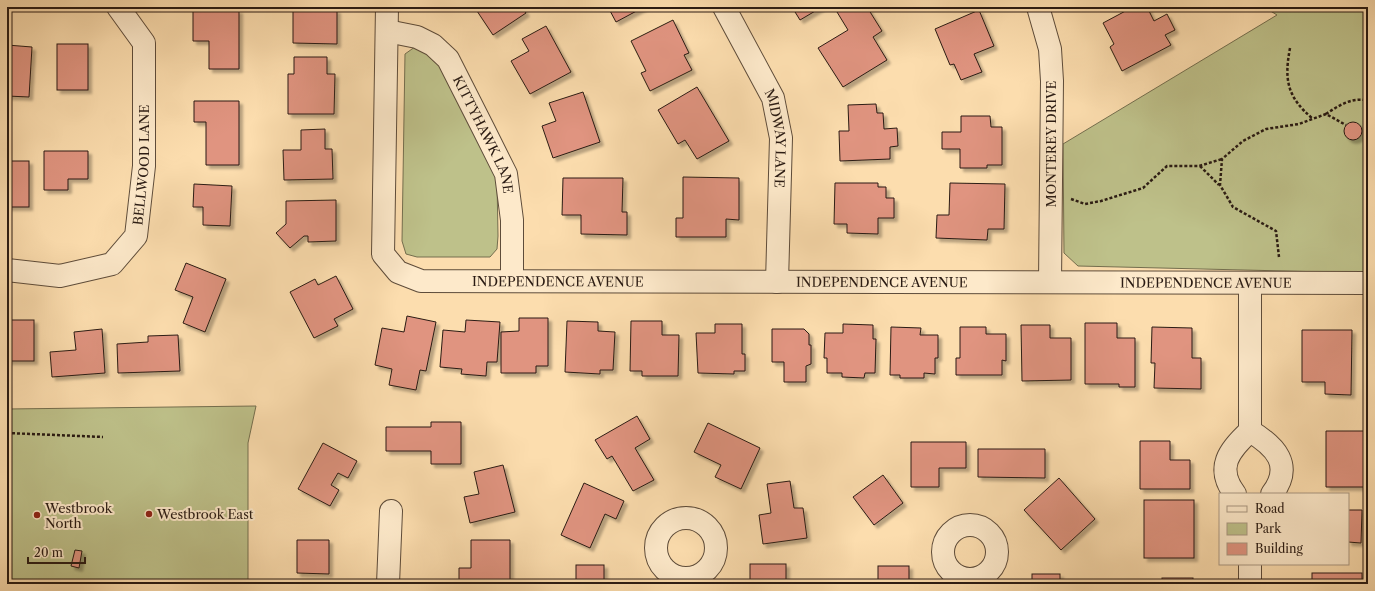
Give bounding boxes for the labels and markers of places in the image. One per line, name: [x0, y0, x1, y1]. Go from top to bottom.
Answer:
place label: Westbrook North: [44, 500, 113, 531]
place label: Westbrook East: [156, 506, 254, 522]
marker: Westbrook East: [144, 509, 154, 519]
marker: Westbrook North: [32, 510, 42, 520]

